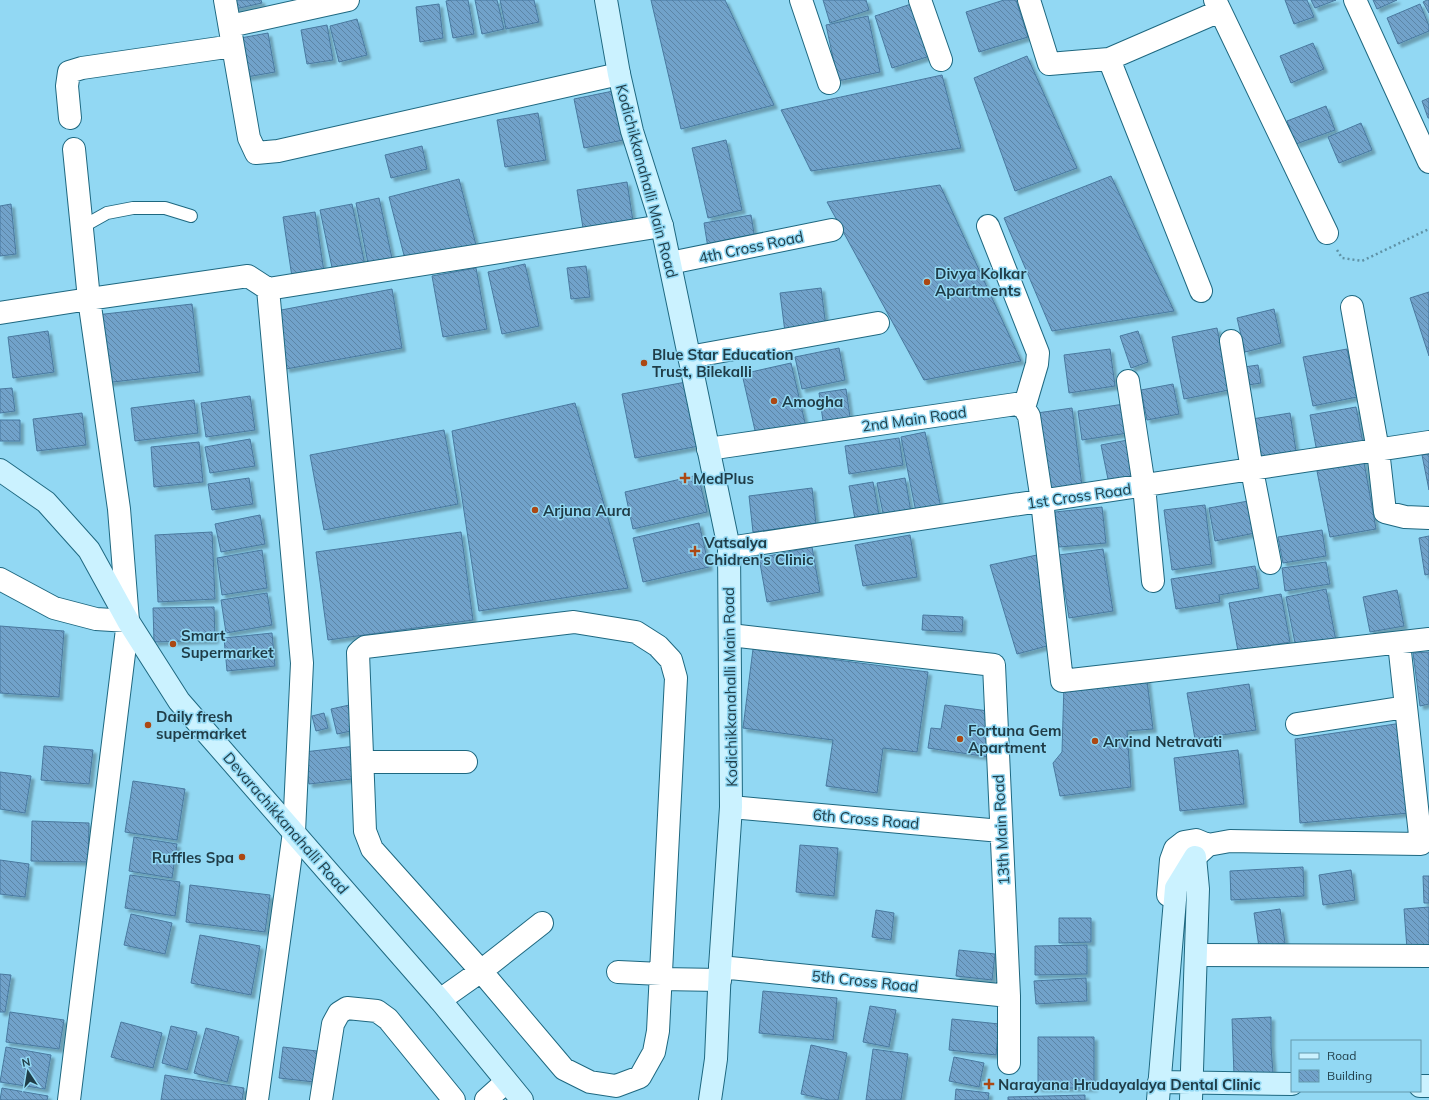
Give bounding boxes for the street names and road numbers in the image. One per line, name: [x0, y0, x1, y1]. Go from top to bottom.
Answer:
street label: Kodichikkanahalli Main Road: [612, 82, 682, 280]
street label: 4th Cross Road: [697, 227, 805, 267]
street label: 2nd Main Road: [860, 402, 968, 436]
street label: 1st Cross Road: [1026, 479, 1132, 513]
street label: Kodichikkanahalli Main Road: [719, 587, 741, 787]
street label: Devarachikkanahalli Road: [219, 748, 353, 898]
street label: 13th Main Road: [989, 774, 1013, 886]
street label: 6th Cross Road: [812, 805, 920, 833]
street label: 5th Cross Road: [811, 966, 919, 996]

